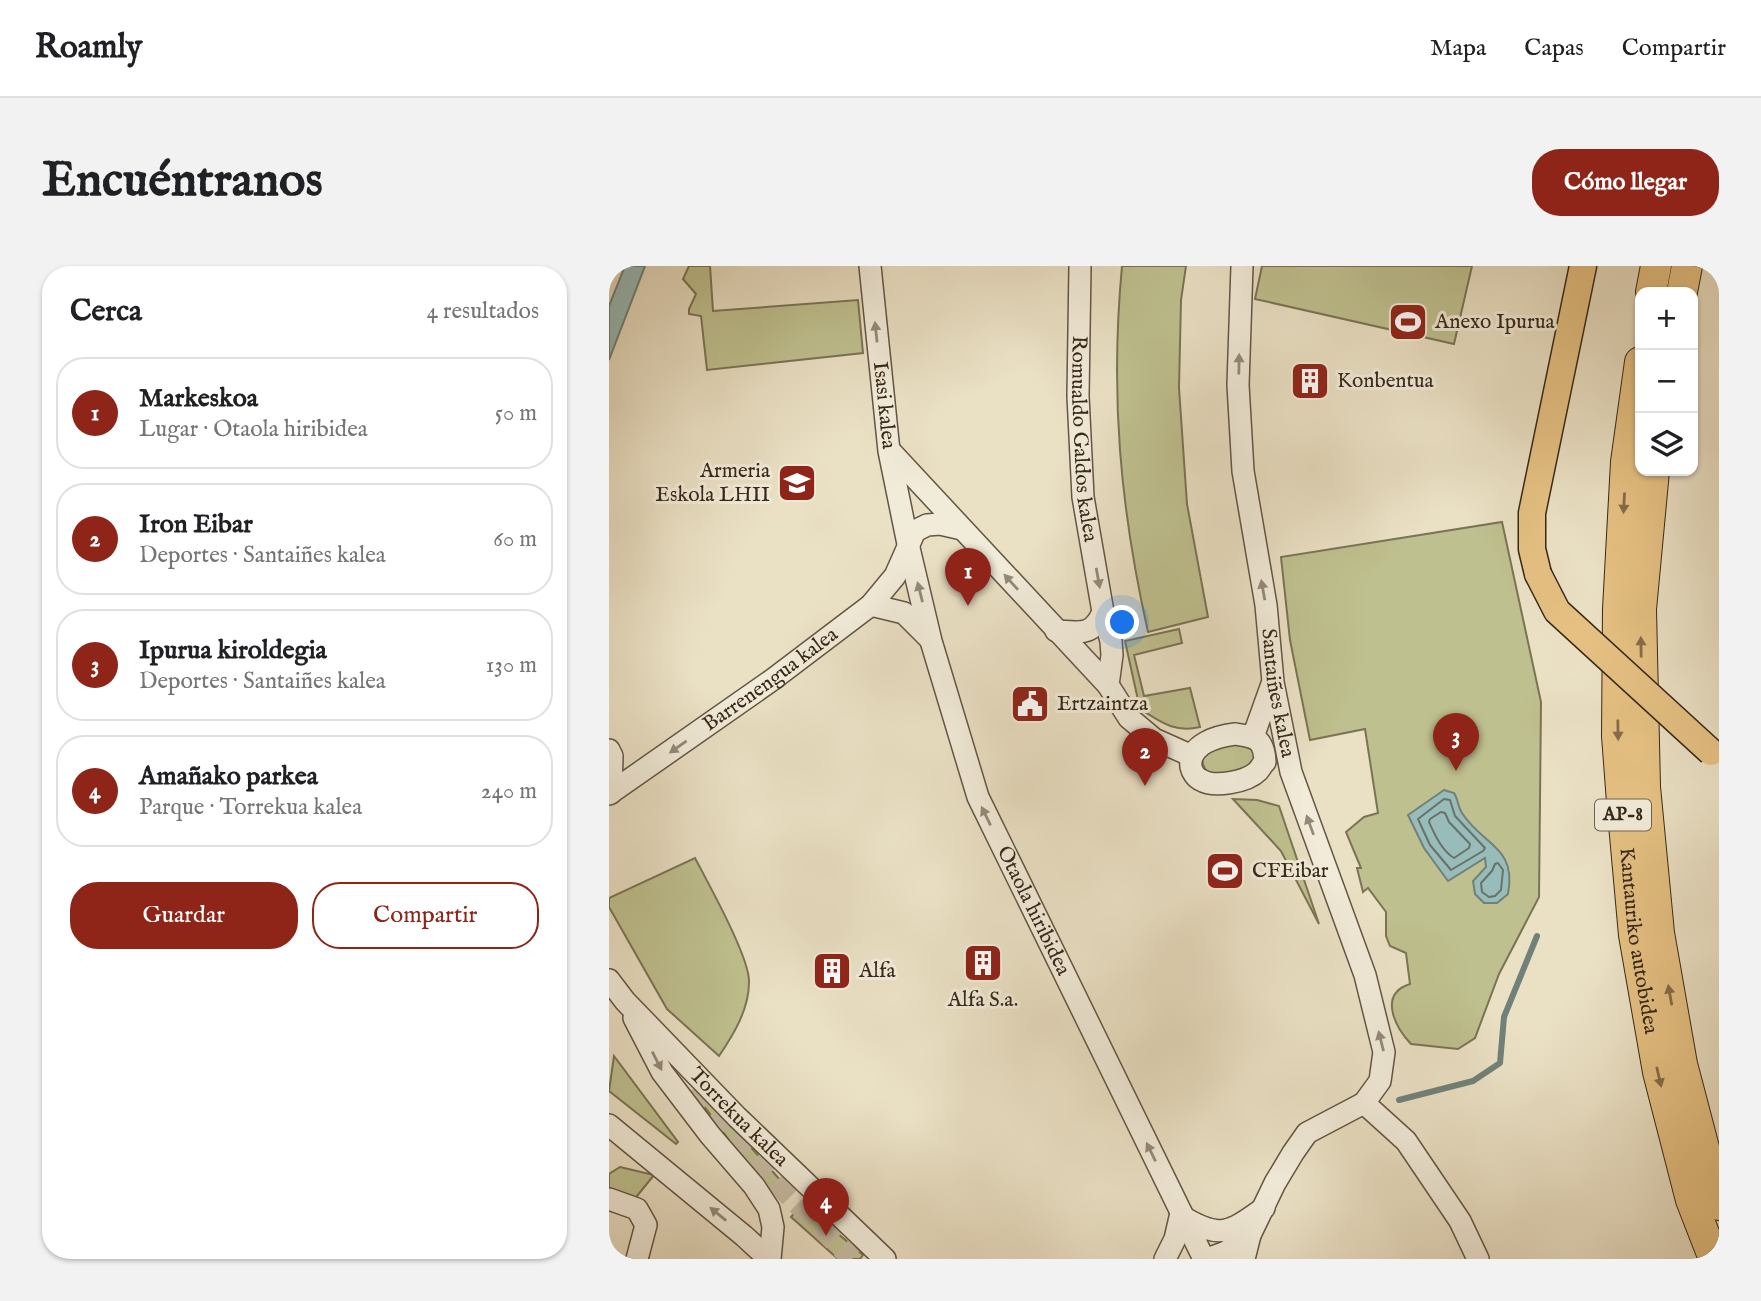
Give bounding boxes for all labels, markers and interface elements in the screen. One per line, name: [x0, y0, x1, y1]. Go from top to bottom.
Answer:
text: Roamly: [35, 27, 142, 69]
text: Mapa: [1430, 33, 1486, 64]
text: Capas: [1524, 33, 1584, 64]
text: Compartir: [1622, 33, 1726, 64]
button: Cómo llegar: [1532, 149, 1719, 216]
text: Encuéntranos: [42, 151, 323, 213]
map controls: [1635, 287, 1698, 476]
button: +: [1635, 287, 1698, 350]
text: Cerca: [70, 293, 142, 331]
text: 4 resultados: [427, 297, 539, 326]
sports icon: Anexo Ipurua: [1387, 301, 1429, 343]
place label: Anexo Ipurua: [1434, 309, 1556, 336]
one-way arrow: [871, 320, 882, 342]
street label: Romualdo Galdos kalea: [1064, 335, 1104, 545]
button: −: [1635, 350, 1698, 413]
one-way arrow: [1233, 353, 1244, 375]
street label: Isasi kalea: [866, 360, 902, 451]
building icon: Konbentua: [1289, 360, 1331, 402]
place label: Konbentua: [1337, 368, 1435, 395]
text: Markeskoa: [139, 382, 258, 415]
text: 1: [91, 399, 99, 428]
text: 50 m: [495, 399, 537, 428]
button: layers: [1635, 413, 1698, 476]
text: Lugar · Otaola hiribidea: [139, 415, 368, 444]
place label: Armeria Eskola LHII: [655, 458, 771, 509]
school or university icon: Armeria Eskola LHII: [776, 462, 818, 504]
one-way arrow: [1618, 492, 1629, 514]
text: Iron Eibar: [139, 508, 253, 541]
text: 2: [90, 525, 100, 554]
text: 60 m: [493, 525, 537, 554]
text: Deportes · Santaiñes kalea: [139, 541, 386, 570]
pin: 1: [945, 548, 991, 606]
one-way arrow: [1092, 567, 1103, 589]
one-way arrow: [1003, 573, 1019, 591]
one-way arrow: [1257, 579, 1268, 601]
one-way arrow: [914, 581, 925, 603]
your location: [1105, 605, 1139, 639]
street label: Barrenengua kalea: [698, 621, 844, 738]
street label: Santaiñes kalea: [1255, 627, 1301, 761]
text: Ipurua kiroldegia: [139, 634, 327, 667]
one-way arrow: [1635, 636, 1647, 658]
text: 3: [91, 651, 99, 680]
text: 130 m: [486, 651, 537, 680]
text: Deportes · Santaiñes kalea: [139, 667, 386, 696]
public building icon: Ertzaintza: [1009, 683, 1051, 725]
place label: Ertzaintza: [1057, 691, 1149, 718]
pin: 3: [1433, 713, 1479, 771]
one-way arrow: [1612, 719, 1623, 741]
pin: 2: [1122, 728, 1168, 786]
one-way arrow: [669, 740, 687, 754]
text: Amañako parkea: [139, 760, 318, 793]
text: 4: [89, 777, 101, 806]
text: 240 m: [481, 777, 537, 806]
text: Parque · Torrekua kalea: [139, 793, 362, 822]
road number: AP-8: [1595, 800, 1651, 830]
one-way arrow: [981, 806, 992, 826]
one-way arrow: [1304, 814, 1315, 835]
street label: Otaola hiribidea: [990, 841, 1077, 981]
street label: Kantauriko autobidea: [1613, 846, 1665, 1037]
sports icon: CFEibar: [1204, 850, 1246, 892]
place label: CFEibar: [1252, 858, 1329, 885]
button: Guardar: [70, 882, 298, 949]
button: Compartir: [312, 882, 539, 949]
building icon: Alfa S.a.: [962, 942, 1004, 984]
building icon: Alfa: [811, 950, 853, 992]
place label: Alfa: [858, 958, 897, 985]
one-way arrow: [1664, 984, 1675, 1006]
place label: Alfa S.a.: [947, 987, 1018, 1014]
one-way arrow: [1375, 1030, 1386, 1052]
one-way arrow: [650, 1052, 662, 1072]
street label: Torrekua kalea: [683, 1062, 795, 1173]
one-way arrow: [1654, 1066, 1665, 1088]
one-way arrow: [1145, 1142, 1157, 1162]
pin: 4: [803, 1178, 849, 1236]
one-way arrow: [709, 1207, 726, 1222]

